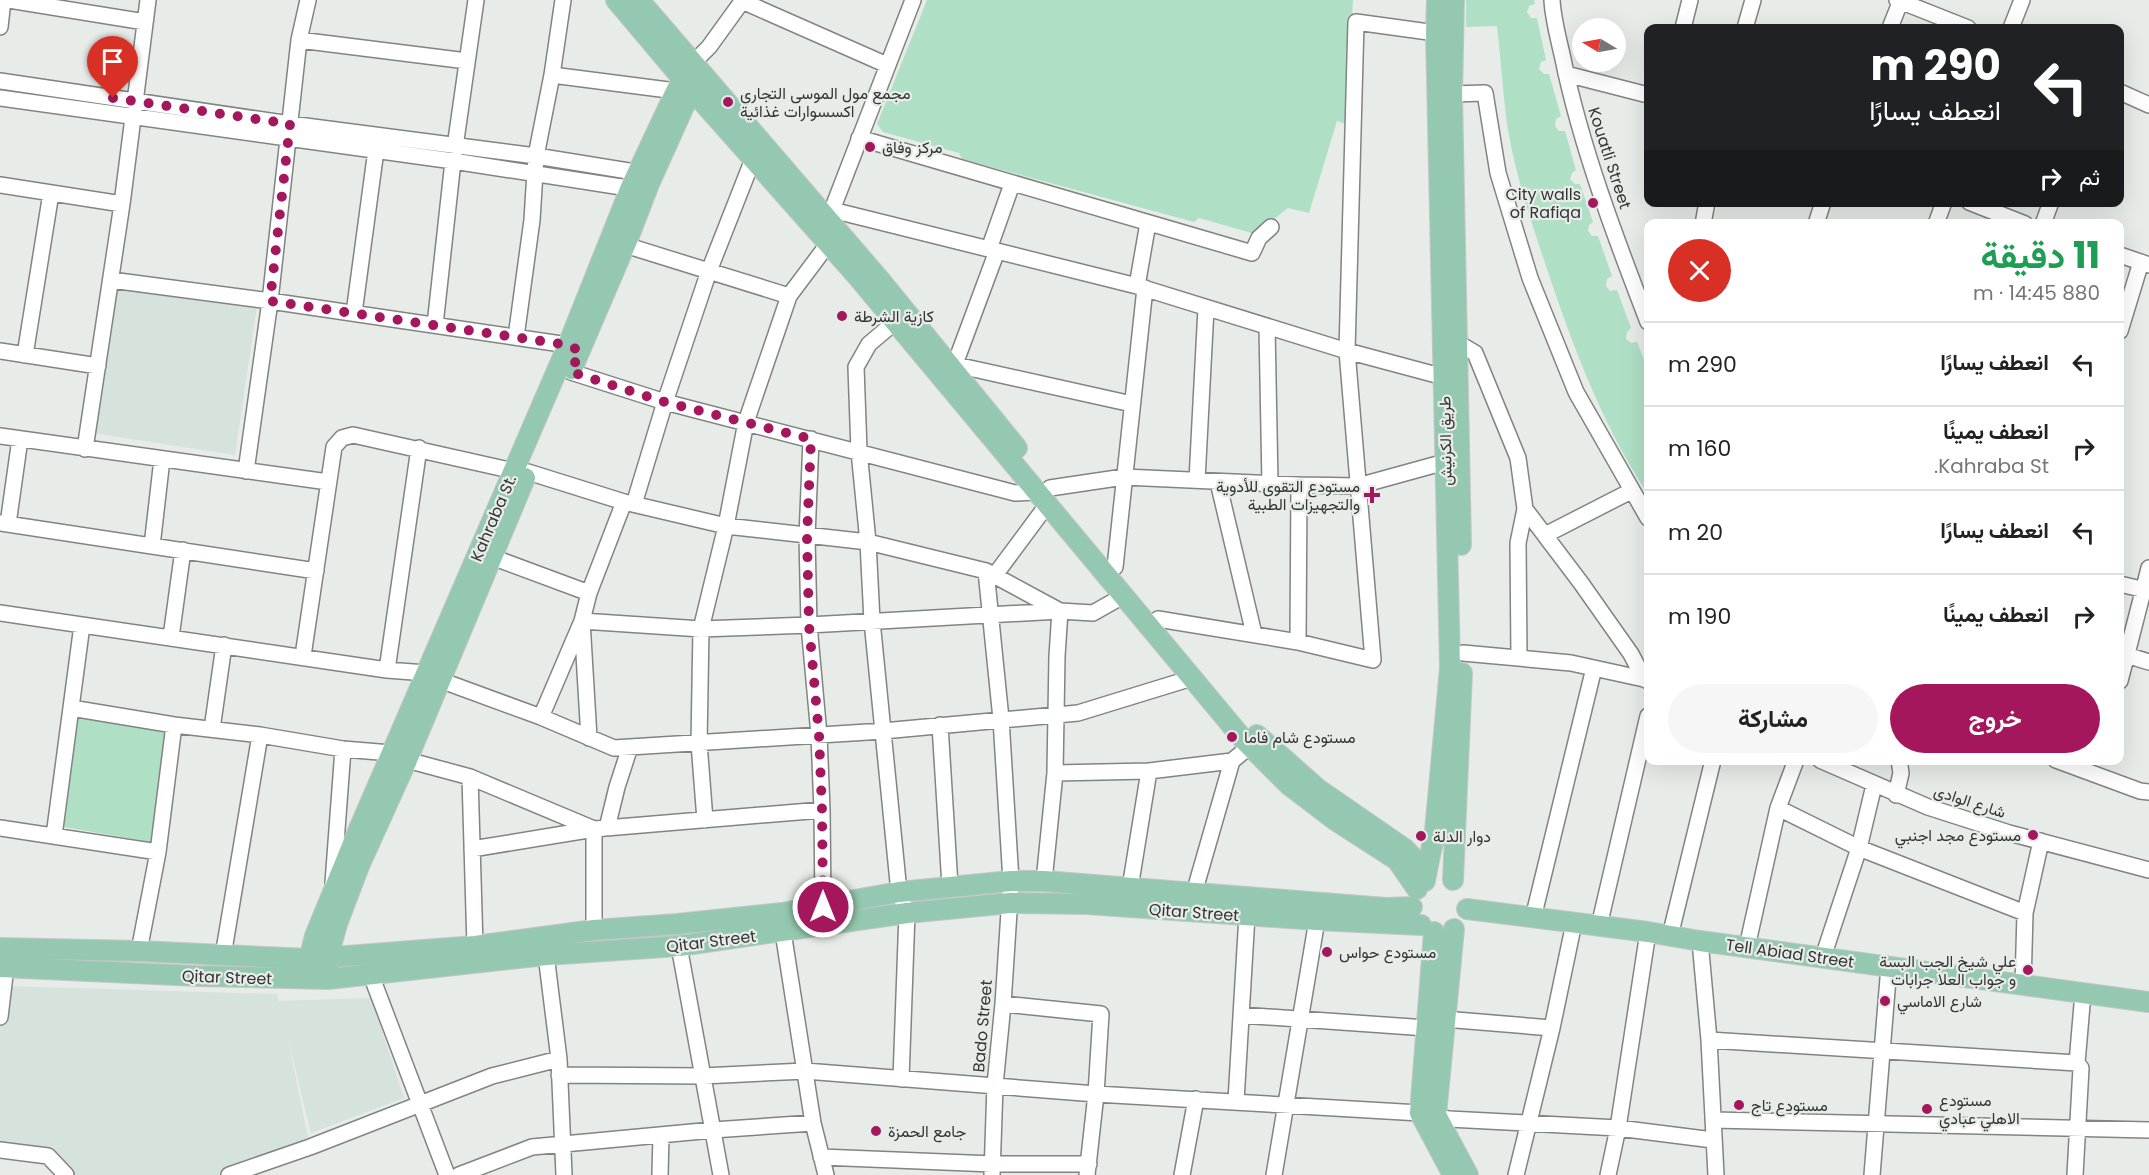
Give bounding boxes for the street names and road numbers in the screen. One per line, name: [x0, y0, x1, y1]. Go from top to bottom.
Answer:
street label: Kouatli Street: [1582, 104, 1637, 212]
street label: طريق الكرنيش: [1433, 396, 1458, 486]
street label: Kahraba St.: [465, 471, 522, 565]
street label: شارع الوادى: [1931, 779, 2009, 824]
street label: Qitar Street: [1148, 898, 1240, 927]
street label: Qitar Street: [665, 925, 757, 958]
street label: Tell Abiad Street: [1724, 933, 1856, 974]
street label: Qitar Street: [181, 964, 273, 991]
street label: Bado Street: [967, 979, 998, 1073]

